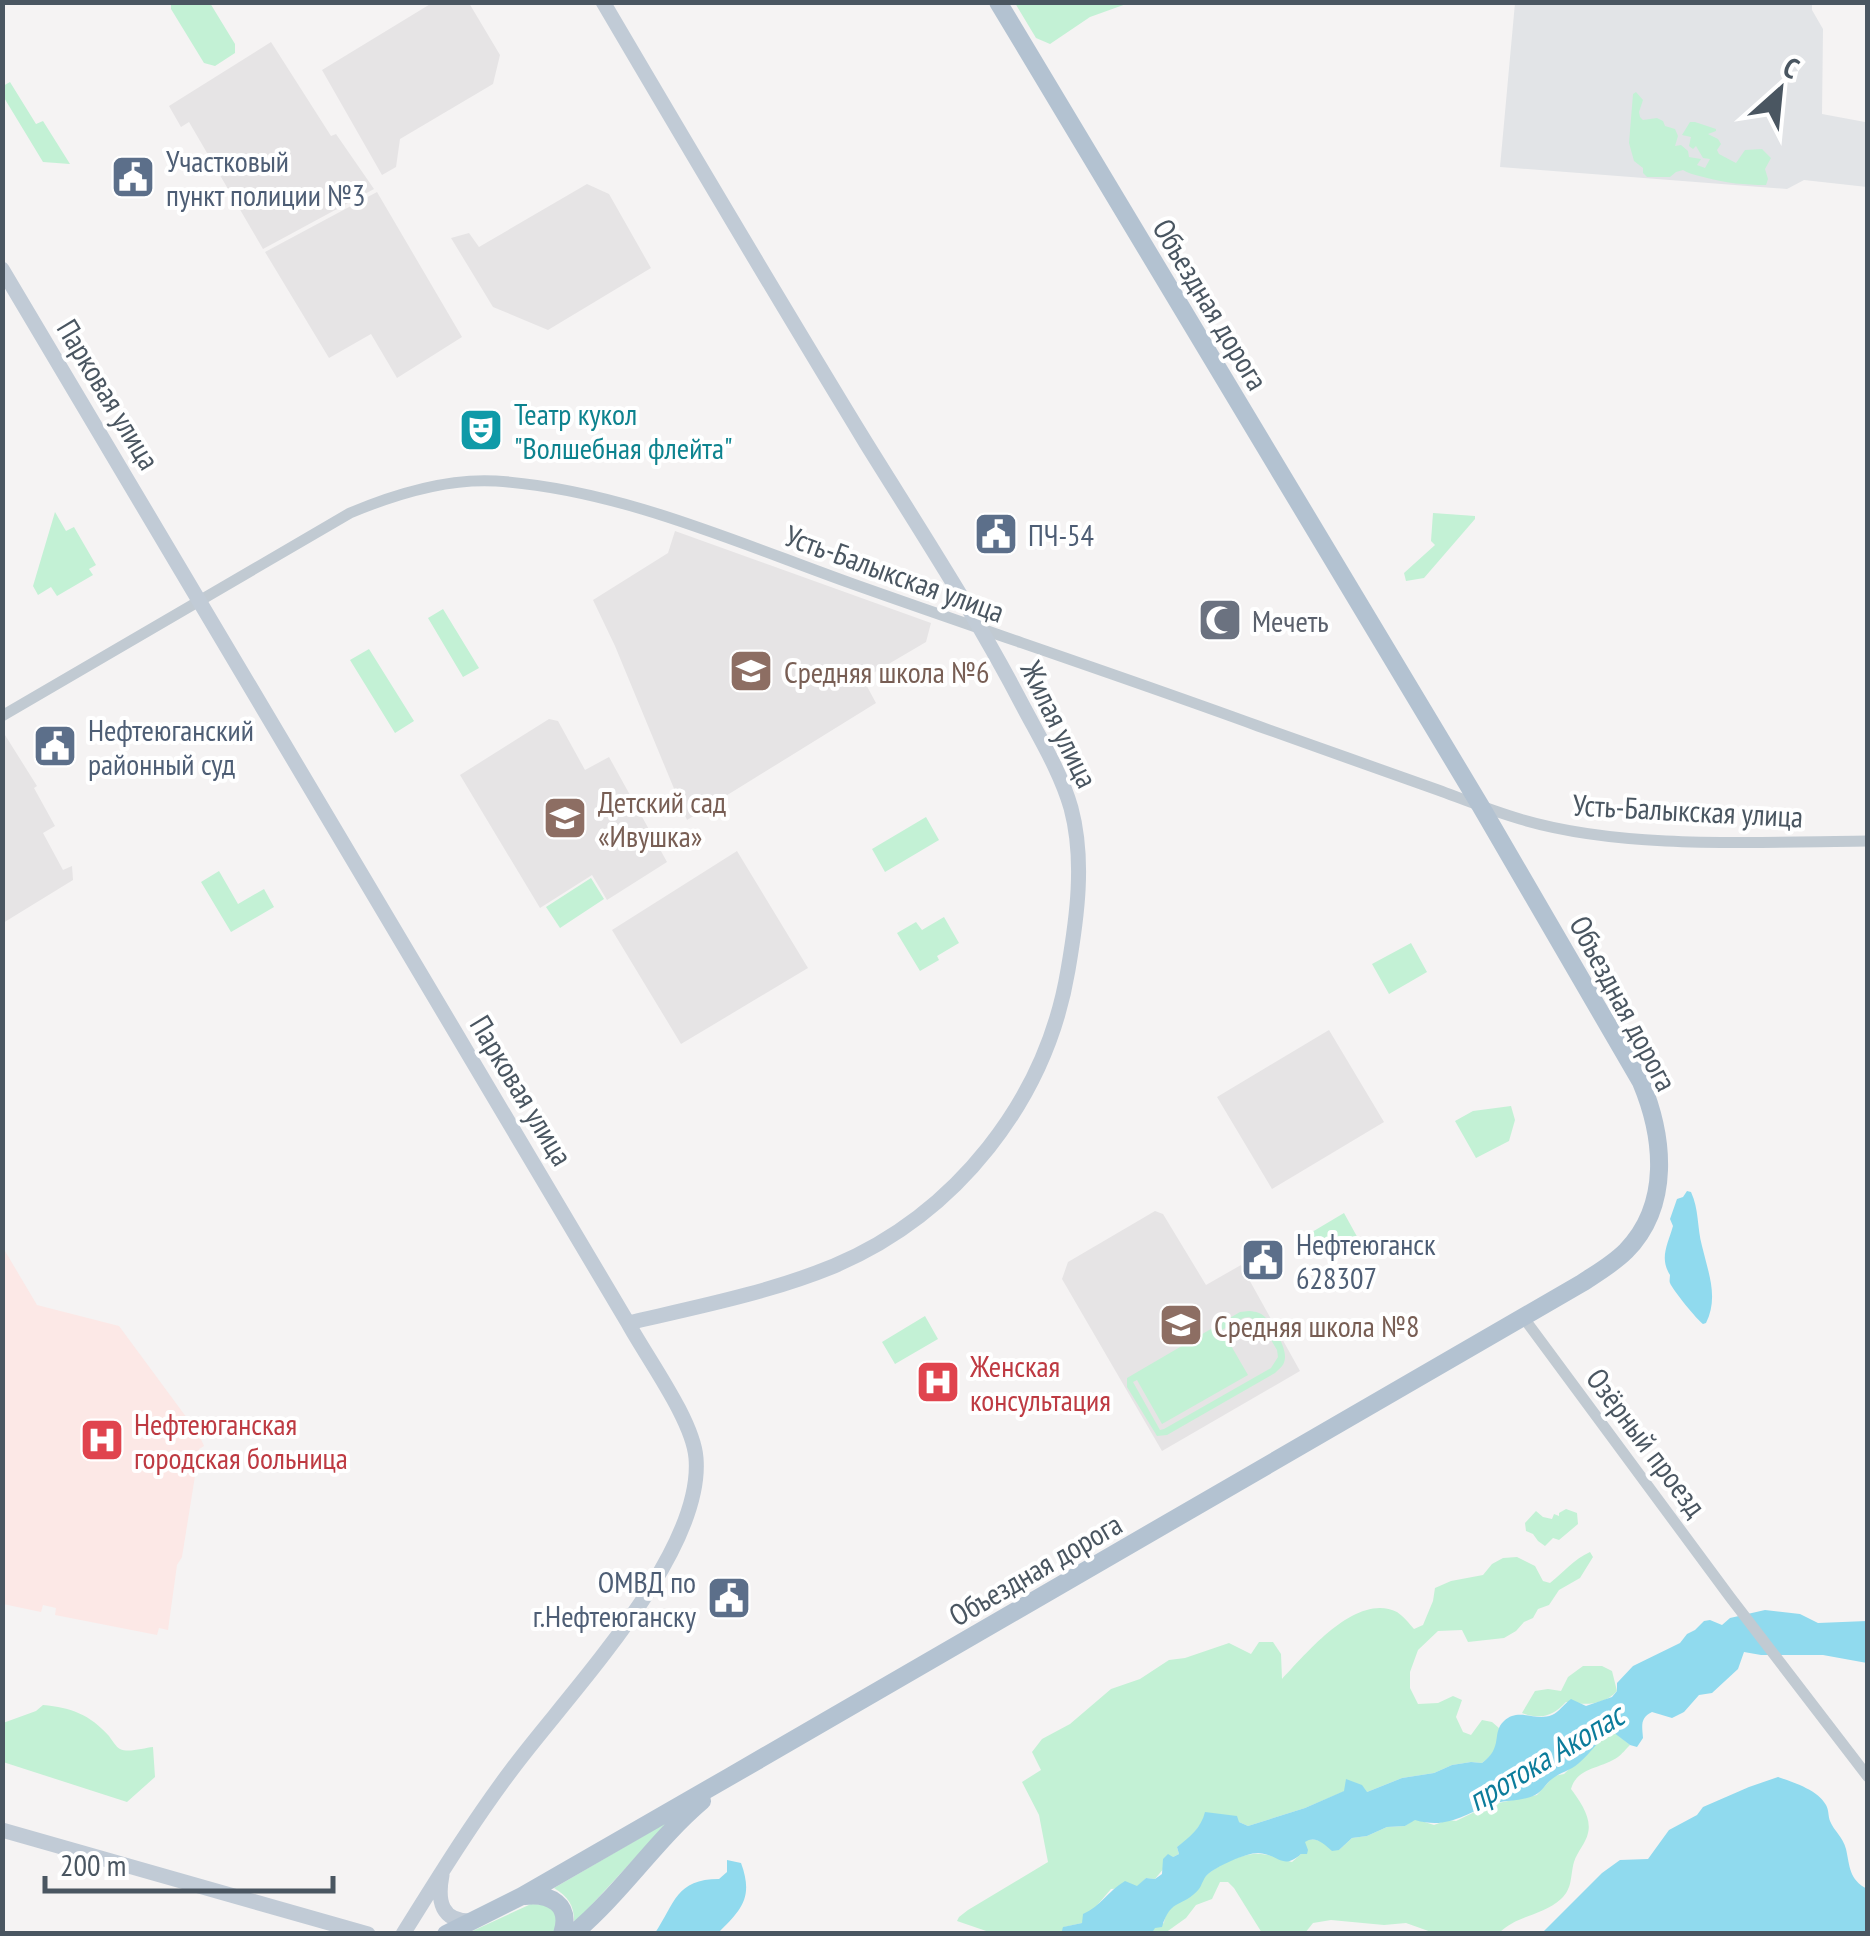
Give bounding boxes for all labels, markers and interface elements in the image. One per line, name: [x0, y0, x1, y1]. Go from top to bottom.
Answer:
north arrow: [1730, 40, 1830, 140]
text: С: [1777, 48, 1806, 87]
place label: Участковый пункт полиции №3: [166, 141, 365, 214]
public building icon: Участковый пункт полиции №3: [110, 154, 156, 200]
street label: Объездная дорога: [1145, 211, 1277, 397]
street label: Парковая улица: [49, 312, 169, 476]
place label: Театр кукол "Волшебная флейта": [514, 394, 733, 467]
theatre icon: Театр кукол "Волшебная флейта": [458, 407, 504, 453]
public building icon: ПЧ-54: [973, 511, 1019, 557]
street label: Усть-Балыкская улица: [780, 515, 1010, 631]
place label: ПЧ-54: [1028, 515, 1094, 554]
mosque icon: Мечеть: [1197, 597, 1243, 643]
place label: Мечеть: [1252, 601, 1329, 640]
school or university icon: Средняя школа №6: [728, 648, 774, 694]
place label: Средняя школа №6: [784, 652, 989, 691]
street label: Жилая улица: [1012, 653, 1107, 794]
place label: Нефтеюганский районный суд: [88, 710, 254, 783]
public building icon: Нефтеюганский районный суд: [32, 723, 78, 769]
place label: Детский сад «Ивушка»: [598, 782, 726, 855]
street label: Усть-Балыкская улица: [1572, 784, 1804, 836]
school or university icon: Детский сад «Ивушка»: [542, 795, 588, 841]
street label: Объездная дорога: [1561, 909, 1687, 1097]
street label: Парковая улица: [462, 1008, 582, 1172]
place label: Нефтеюганск 628307: [1296, 1224, 1436, 1297]
public building icon: Нефтеюганск 628307: [1240, 1237, 1286, 1283]
school or university icon: Средняя школа №8: [1158, 1302, 1204, 1348]
place label: Средняя школа №8: [1214, 1306, 1419, 1345]
place label: Женская консультация: [969, 1346, 1111, 1419]
hospital icon: Женская консультация: [915, 1359, 961, 1405]
street label: Озёрный проезд: [1578, 1360, 1716, 1524]
place label: Нефтеюганская городская больница: [134, 1404, 348, 1477]
hospital icon: Нефтеюганская городская больница: [79, 1417, 125, 1463]
street label: Объездная дорога: [942, 1504, 1128, 1634]
place label: ОМВД по г.Нефтеюганску: [533, 1562, 697, 1635]
public building icon: ОМВД по г.Нефтеюганску: [706, 1575, 752, 1621]
water label: протока Акопас: [1459, 1692, 1634, 1820]
scale bar: [45, 1831, 332, 1893]
text: 200 m: [60, 1845, 126, 1884]

